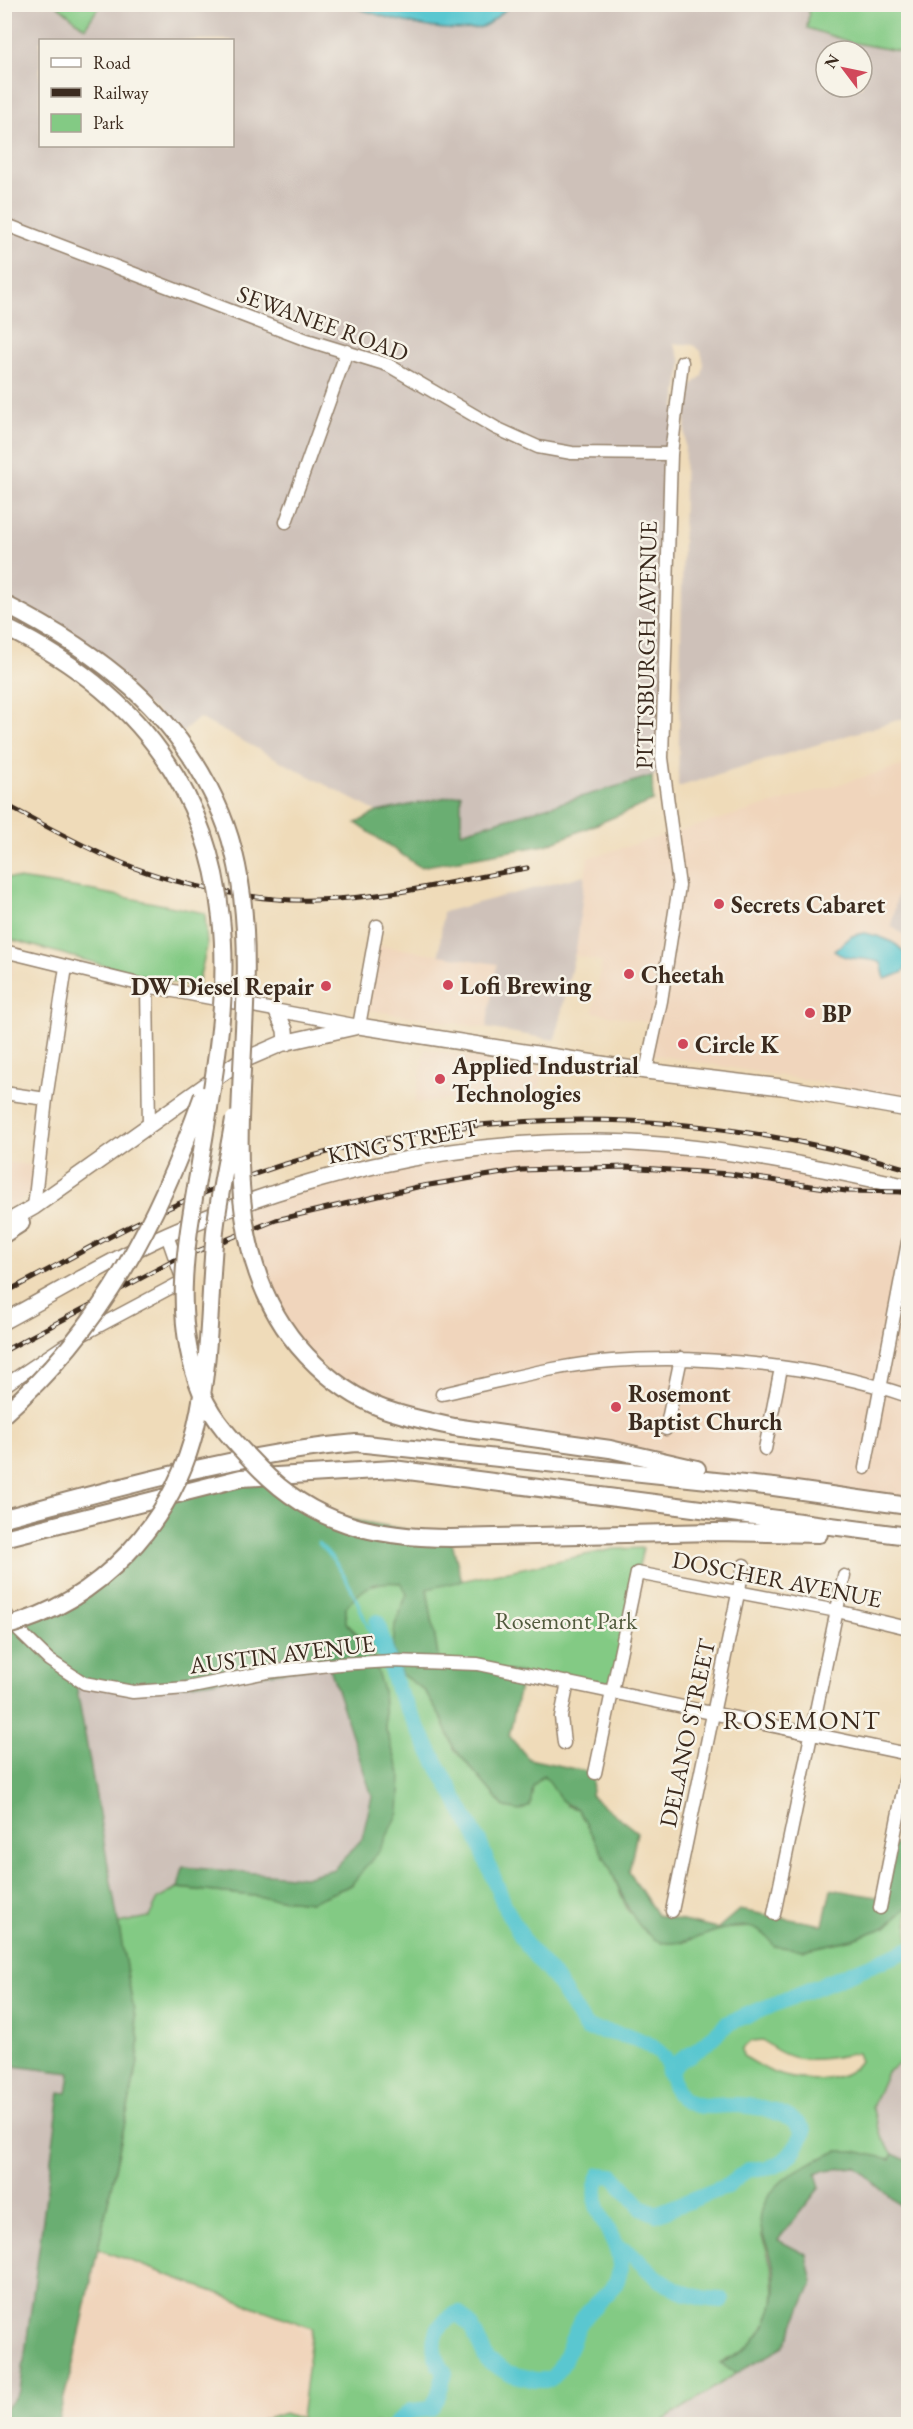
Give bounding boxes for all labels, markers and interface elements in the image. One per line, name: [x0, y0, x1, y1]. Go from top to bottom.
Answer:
legend: [39, 39, 234, 147]
north arrow: [814, 39, 874, 99]
text: N: [819, 50, 844, 72]
text: Road: [93, 51, 132, 74]
text: Railway: [93, 81, 149, 104]
text: Park: [93, 111, 124, 134]
street label: SEWANEE ROAD: [233, 278, 413, 368]
street label: PITTSBURGH AVENUE: [628, 520, 664, 770]
place label: Secrets Cabaret: [731, 889, 885, 920]
marker: Secrets Cabaret: [712, 897, 726, 911]
place label: Cheetah: [641, 959, 725, 990]
marker: Cheetah: [622, 967, 636, 981]
place label: Lofi Brewing: [460, 970, 592, 1002]
place label: DW Diesel Repair: [131, 971, 314, 1002]
marker: Lofi Brewing: [441, 978, 455, 992]
marker: DW Diesel Repair: [319, 979, 333, 993]
place label: BP: [822, 998, 852, 1029]
marker: BP: [803, 1006, 817, 1020]
place label: Circle K: [695, 1029, 780, 1060]
marker: Circle K: [676, 1037, 690, 1051]
place label: Applied Industrial Technologies: [451, 1050, 639, 1110]
marker: Applied Industrial Technologies: [433, 1072, 447, 1086]
street label: KING STREET: [325, 1111, 482, 1171]
place label: Rosemont Baptist Church: [628, 1378, 783, 1437]
marker: Rosemont Baptist Church: [609, 1400, 623, 1414]
street label: DOSCHER AVENUE: [670, 1543, 884, 1615]
park label: Rosemont Park: [495, 1605, 638, 1636]
street label: AUSTIN AVENUE: [186, 1627, 377, 1681]
street label: DELANO STREET: [652, 1635, 722, 1830]
district label: ROSEMONT: [723, 1703, 881, 1737]

